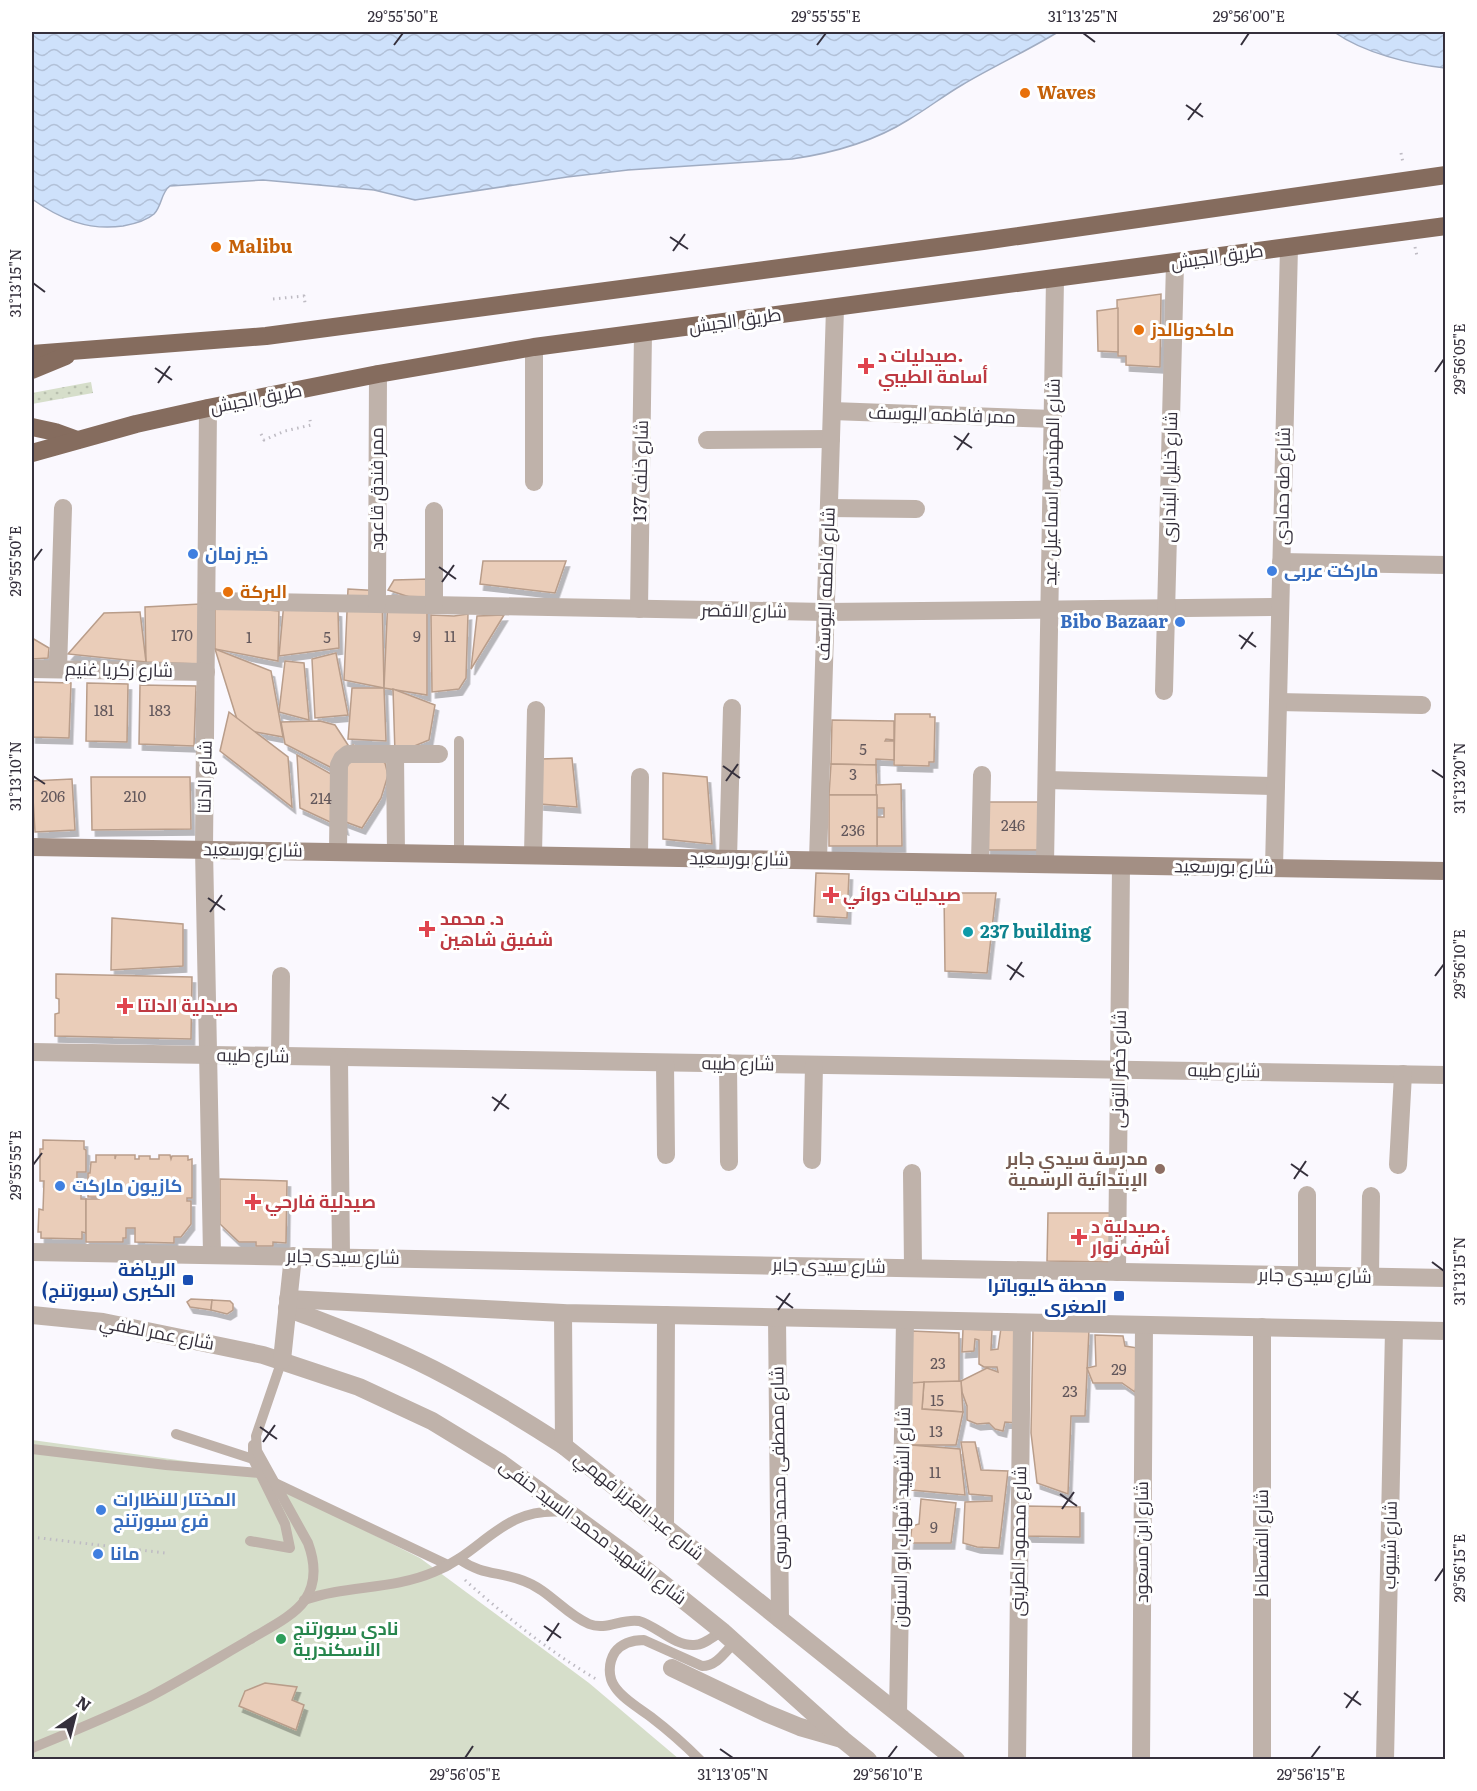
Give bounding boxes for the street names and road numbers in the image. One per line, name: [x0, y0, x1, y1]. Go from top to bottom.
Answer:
street label: طريق الجيش: [1169, 236, 1265, 275]
street label: طريق الجيش: [687, 300, 783, 339]
street label: طريق الجيش: [207, 375, 304, 420]
street label: شارع المهندس اسماعيل عيد: [1035, 378, 1066, 586]
street label: ممر فاطمه اليوسف: [868, 397, 1016, 430]
street label: شارع خليل البندارى: [1154, 411, 1183, 543]
street label: شارع خلف 137: [625, 420, 654, 522]
street label: ممر فندق قاعود: [362, 427, 389, 551]
street label: شارع طه حمادى: [1267, 427, 1296, 545]
street label: شارع فاطمه اليوسف: [808, 507, 841, 661]
street label: شارع الاقصر: [700, 595, 787, 624]
street label: شارع زكريا غنيم: [65, 654, 173, 683]
street label: شارع الدلتا: [189, 740, 218, 814]
street label: شارع بورسعيد: [203, 834, 303, 863]
street label: شارع بورسعيد: [689, 843, 789, 872]
street label: شارع بورسعيد: [1174, 851, 1274, 880]
street label: شارع خضر التونى: [1103, 1010, 1132, 1128]
street label: شارع طيبه: [216, 1040, 290, 1069]
street label: شارع طيبه: [701, 1048, 775, 1077]
street label: شارع طيبه: [1187, 1055, 1261, 1084]
street label: شارع سيدى جابر: [285, 1241, 400, 1270]
street label: شارع سيدى جابر: [771, 1250, 886, 1279]
street label: شارع سيدى جابر: [1257, 1260, 1372, 1289]
street label: شارع عمر لطفي: [97, 1307, 217, 1358]
street label: شارع مصطفى محمد مرسى: [762, 1366, 793, 1570]
street label: شارع الشهيد شهاب ابو السنون: [885, 1406, 916, 1628]
street label: شارع عبد العزيز فهمي: [568, 1444, 711, 1567]
street label: شارع الشهيد محمد السيد حنفى: [495, 1451, 693, 1610]
street label: شارع محمود الطرينى: [1003, 1465, 1032, 1617]
street label: شارع ابن مسعود: [1127, 1481, 1154, 1603]
street label: شارع الفسطاط: [1247, 1489, 1274, 1597]
street label: شارع شيبوب: [1374, 1500, 1403, 1589]

